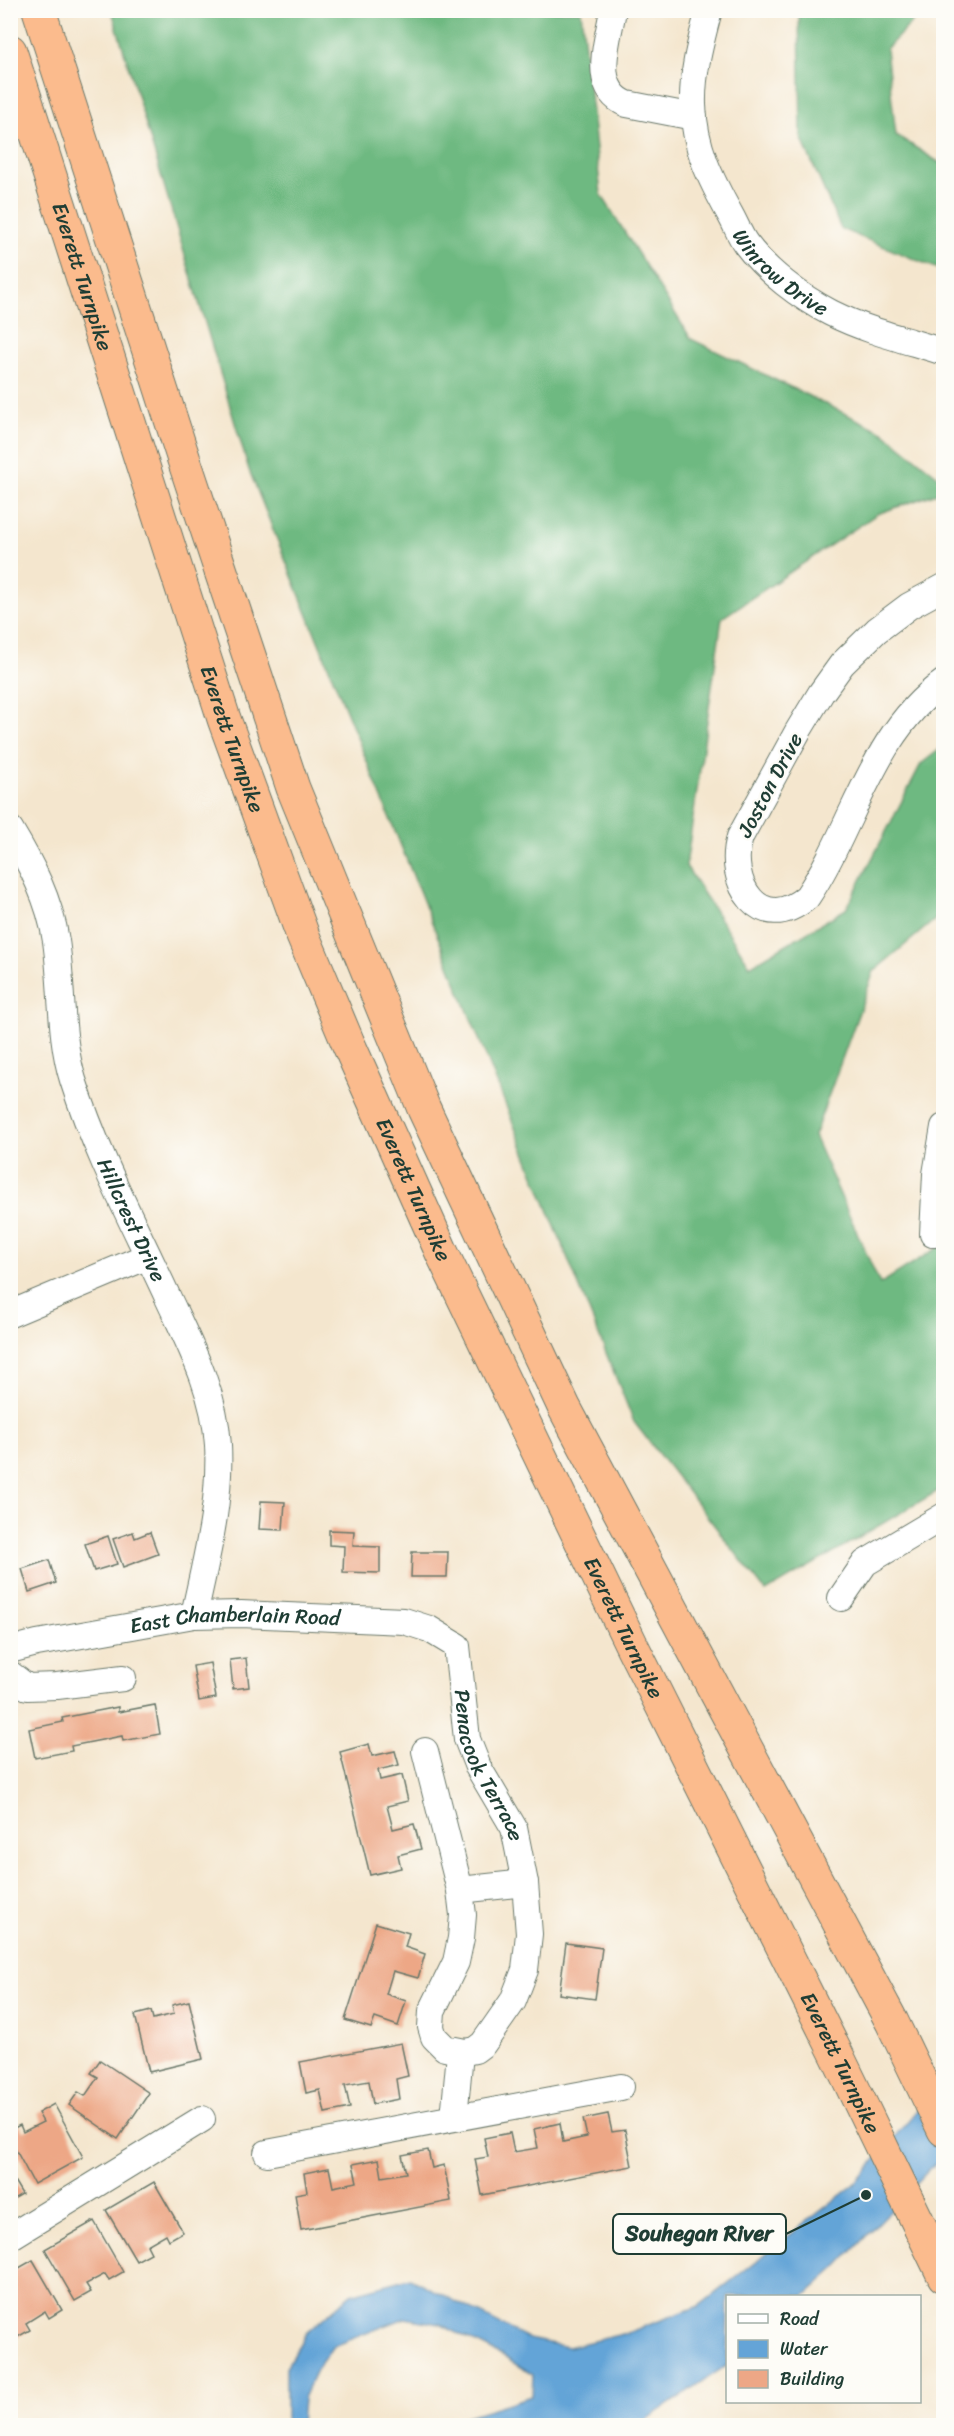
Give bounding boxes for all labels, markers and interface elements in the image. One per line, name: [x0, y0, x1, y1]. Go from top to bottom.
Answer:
street label: Everett Turnpike: [41, 197, 124, 356]
street label: Winrow Drive: [722, 222, 836, 327]
street label: Everett Turnpike: [189, 660, 276, 818]
street label: Joston Drive: [726, 725, 814, 845]
street label: Everett Turnpike: [365, 1111, 463, 1268]
street label: Hillcrest Drive: [86, 1152, 177, 1289]
street label: Everett Turnpike: [573, 1550, 675, 1706]
street label: East Chamberlain Road: [127, 1595, 343, 1645]
street label: Penacook Terrace: [443, 1688, 535, 1844]
street label: Everett Turnpike: [789, 1985, 891, 2141]
callout: Souhegan River: [613, 2214, 786, 2254]
text: Souhegan River: [624, 2214, 775, 2253]
legend: [726, 2295, 921, 2403]
text: Road: [780, 2303, 820, 2335]
text: Water: [780, 2333, 829, 2365]
text: Building: [780, 2363, 844, 2395]

